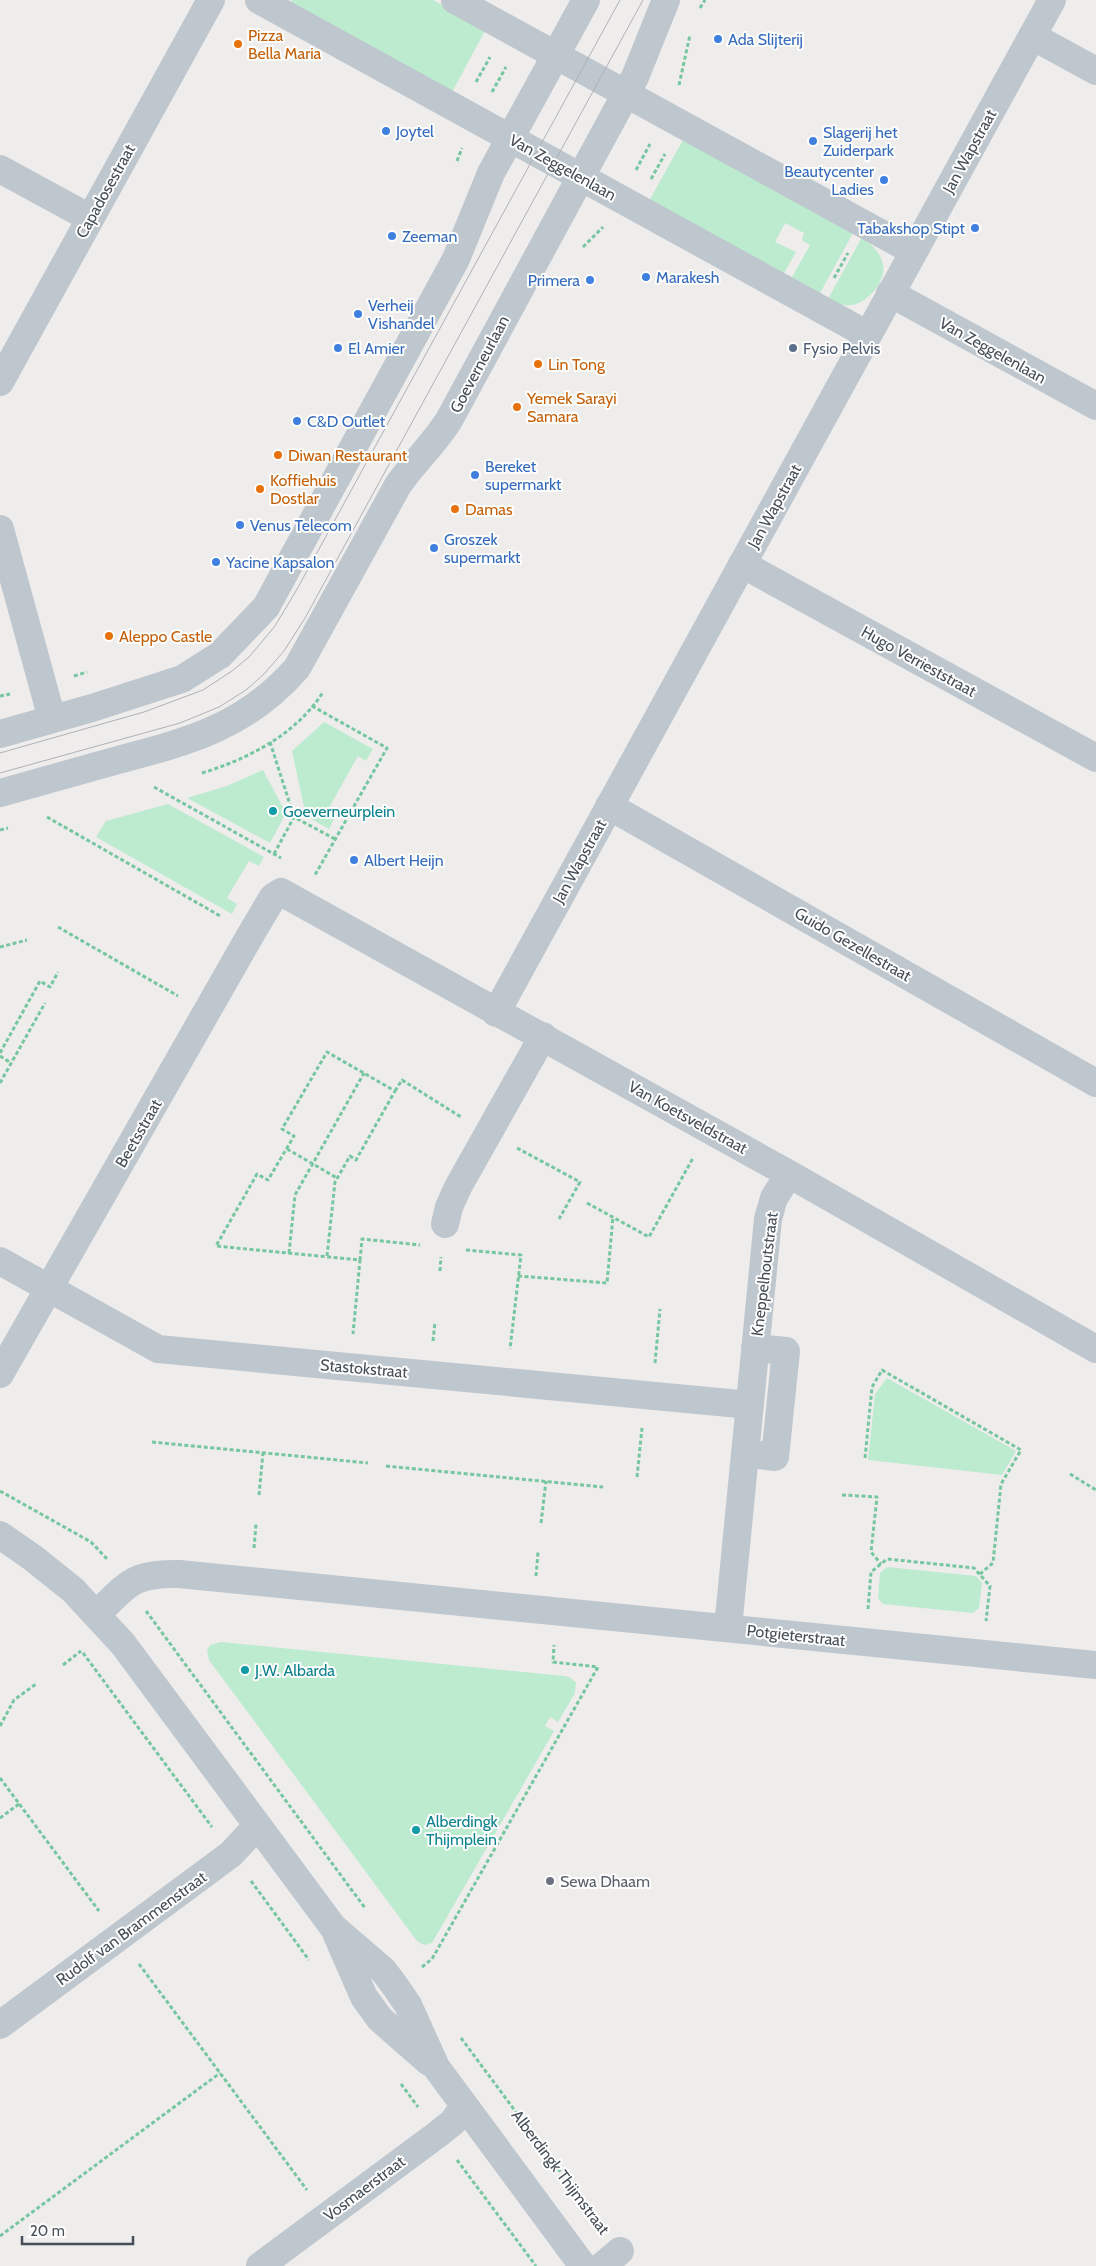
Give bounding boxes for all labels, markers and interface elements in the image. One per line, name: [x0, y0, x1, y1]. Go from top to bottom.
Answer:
place label: Pizza Bella Maria: [248, 26, 322, 63]
place label: Ada Slijterij: [728, 30, 803, 49]
marker: Ada Slijterij: [712, 33, 724, 45]
marker: Pizza Bella Maria: [232, 38, 244, 50]
street label: Jan Wapstraat: [938, 106, 1001, 197]
place label: Joytel: [395, 122, 434, 141]
place label: Slagerij het Zuiderpark: [823, 123, 898, 160]
marker: Joytel: [380, 125, 392, 137]
street label: Van Zeggelenlaan: [506, 130, 619, 205]
marker: Slagerij het Zuiderpark: [807, 135, 819, 147]
street label: Capadosestraat: [72, 141, 139, 241]
place label: Beautycenter Ladies: [784, 162, 875, 199]
marker: Beautycenter Ladies: [878, 174, 890, 186]
place label: Tabakshop Stipt: [857, 219, 966, 238]
marker: Tabakshop Stipt: [969, 222, 981, 234]
place label: Zeeman: [402, 227, 457, 246]
marker: Zeeman: [386, 230, 398, 242]
place label: Marakesh: [656, 268, 720, 287]
place label: Primera: [528, 271, 580, 290]
marker: Marakesh: [640, 271, 652, 283]
marker: Primera: [584, 274, 596, 286]
place label: Verheij Vishandel: [368, 296, 435, 333]
marker: Verheij Vishandel: [352, 308, 364, 320]
street label: Goeverneurlaan: [446, 312, 513, 416]
street label: Van Zeggelenlaan: [936, 313, 1049, 388]
place label: El Amier: [348, 339, 406, 358]
place label: Fysio Pelvis: [803, 339, 881, 358]
marker: El Amier: [332, 342, 344, 354]
marker: Fysio Pelvis: [787, 342, 799, 354]
place label: Lin Tong: [548, 355, 606, 374]
marker: Lin Tong: [532, 358, 544, 370]
place label: Yemek Sarayi Samara: [526, 389, 617, 426]
marker: Yemek Sarayi Samara: [511, 401, 523, 413]
place label: C&D Outlet: [307, 412, 386, 431]
marker: C&D Outlet: [291, 415, 303, 427]
place label: Diwan Restaurant: [288, 446, 408, 465]
marker: Diwan Restaurant: [272, 449, 284, 461]
place label: Bereket supermarkt: [485, 457, 562, 494]
street label: Jan Wapstraat: [743, 461, 806, 552]
marker: Bereket supermarkt: [469, 469, 481, 481]
place label: Koffiehuis Dostlar: [270, 471, 337, 508]
marker: Koffiehuis Dostlar: [254, 483, 266, 495]
place label: Damas: [465, 500, 513, 519]
marker: Damas: [449, 503, 461, 515]
place label: Venus Telecom: [250, 516, 352, 535]
marker: Venus Telecom: [234, 519, 246, 531]
place label: Groszek supermarkt: [444, 530, 521, 567]
marker: Groszek supermarkt: [428, 542, 440, 554]
place label: Yacine Kapsalon: [225, 553, 335, 572]
marker: Yacine Kapsalon: [210, 556, 222, 568]
street label: Hugo Verrieststraat: [858, 622, 980, 701]
place label: Aleppo Castle: [119, 627, 212, 646]
marker: Aleppo Castle: [103, 630, 115, 642]
place label: Goeverneurplein: [283, 802, 395, 821]
marker: Goeverneurplein: [267, 805, 279, 817]
street label: Jan Wapstraat: [548, 816, 611, 907]
place label: Albert Heijn: [364, 851, 444, 870]
marker: Albert Heijn: [348, 854, 360, 866]
street label: Guido Gezellestraat: [791, 903, 915, 986]
street label: Van Koetsveldstraat: [625, 1077, 751, 1158]
street label: Beetsstraat: [111, 1095, 166, 1171]
street label: Kneppelhoutstraat: [747, 1210, 782, 1337]
street label: Stastokstraat: [319, 1355, 409, 1382]
street label: Potgieterstraat: [746, 1621, 847, 1650]
place label: J.W. Albarda: [254, 1661, 335, 1680]
marker: J.W. Albarda: [239, 1664, 251, 1676]
place label: Alberdingk Thijmplein: [426, 1812, 499, 1849]
marker: Alberdingk Thijmplein: [410, 1824, 422, 1836]
street label: Rudolf van Brammenstraat: [52, 1867, 211, 1989]
place label: Sewa Dhaam: [560, 1872, 650, 1891]
marker: Sewa Dhaam: [544, 1875, 556, 1887]
street label: Alberdingk Thijmstraat: [508, 2106, 614, 2239]
street label: Vosmaerstraat: [320, 2151, 409, 2225]
scale bar: [22, 2214, 134, 2246]
text: 20 m: [30, 2222, 65, 2240]

